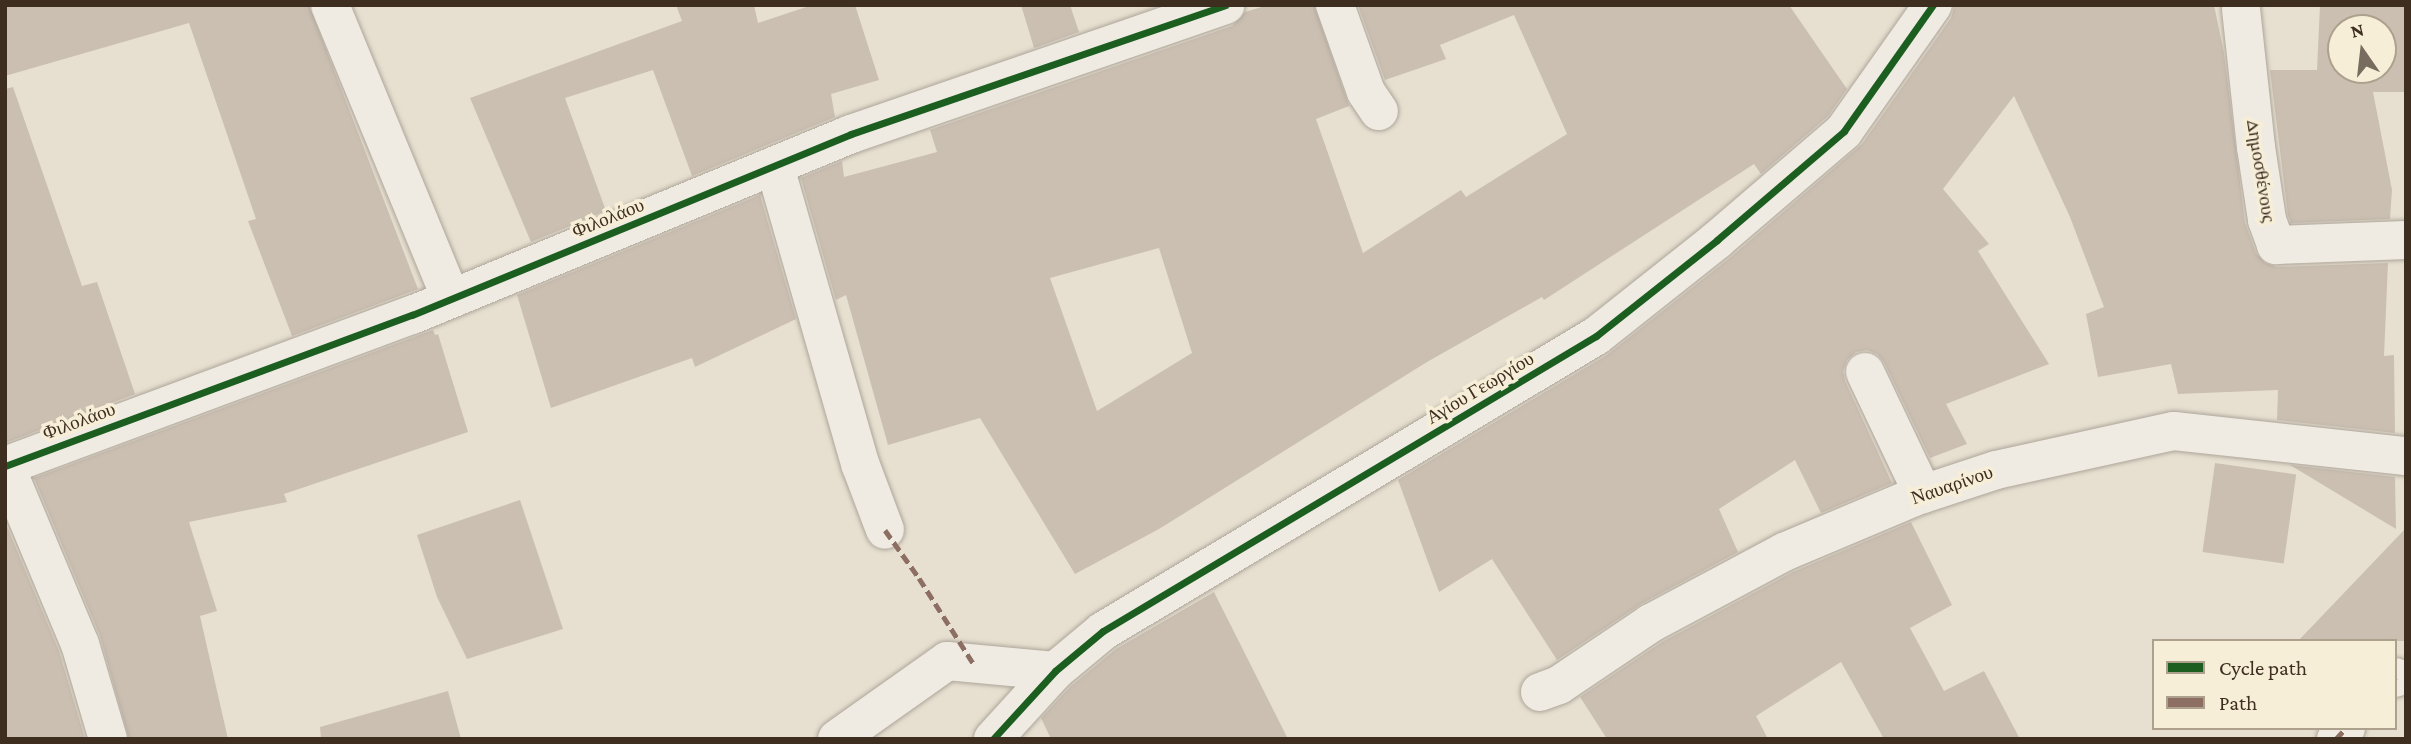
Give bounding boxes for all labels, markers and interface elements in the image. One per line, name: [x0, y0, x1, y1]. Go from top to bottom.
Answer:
north arrow: [2327, 14, 2397, 84]
text: N: [2348, 18, 2366, 42]
street label: Δημοσθένους: [2242, 118, 2280, 224]
street label: Φιλολάου: [569, 193, 647, 243]
street label: Αγίου Γεωργίου: [1422, 347, 1538, 429]
street label: Φιλολάου: [39, 397, 119, 445]
street label: Ναυαρίνου: [1908, 460, 1996, 510]
legend: [2152, 639, 2397, 730]
text: Cycle path: [2219, 656, 2307, 680]
text: Path: [2219, 691, 2257, 715]

